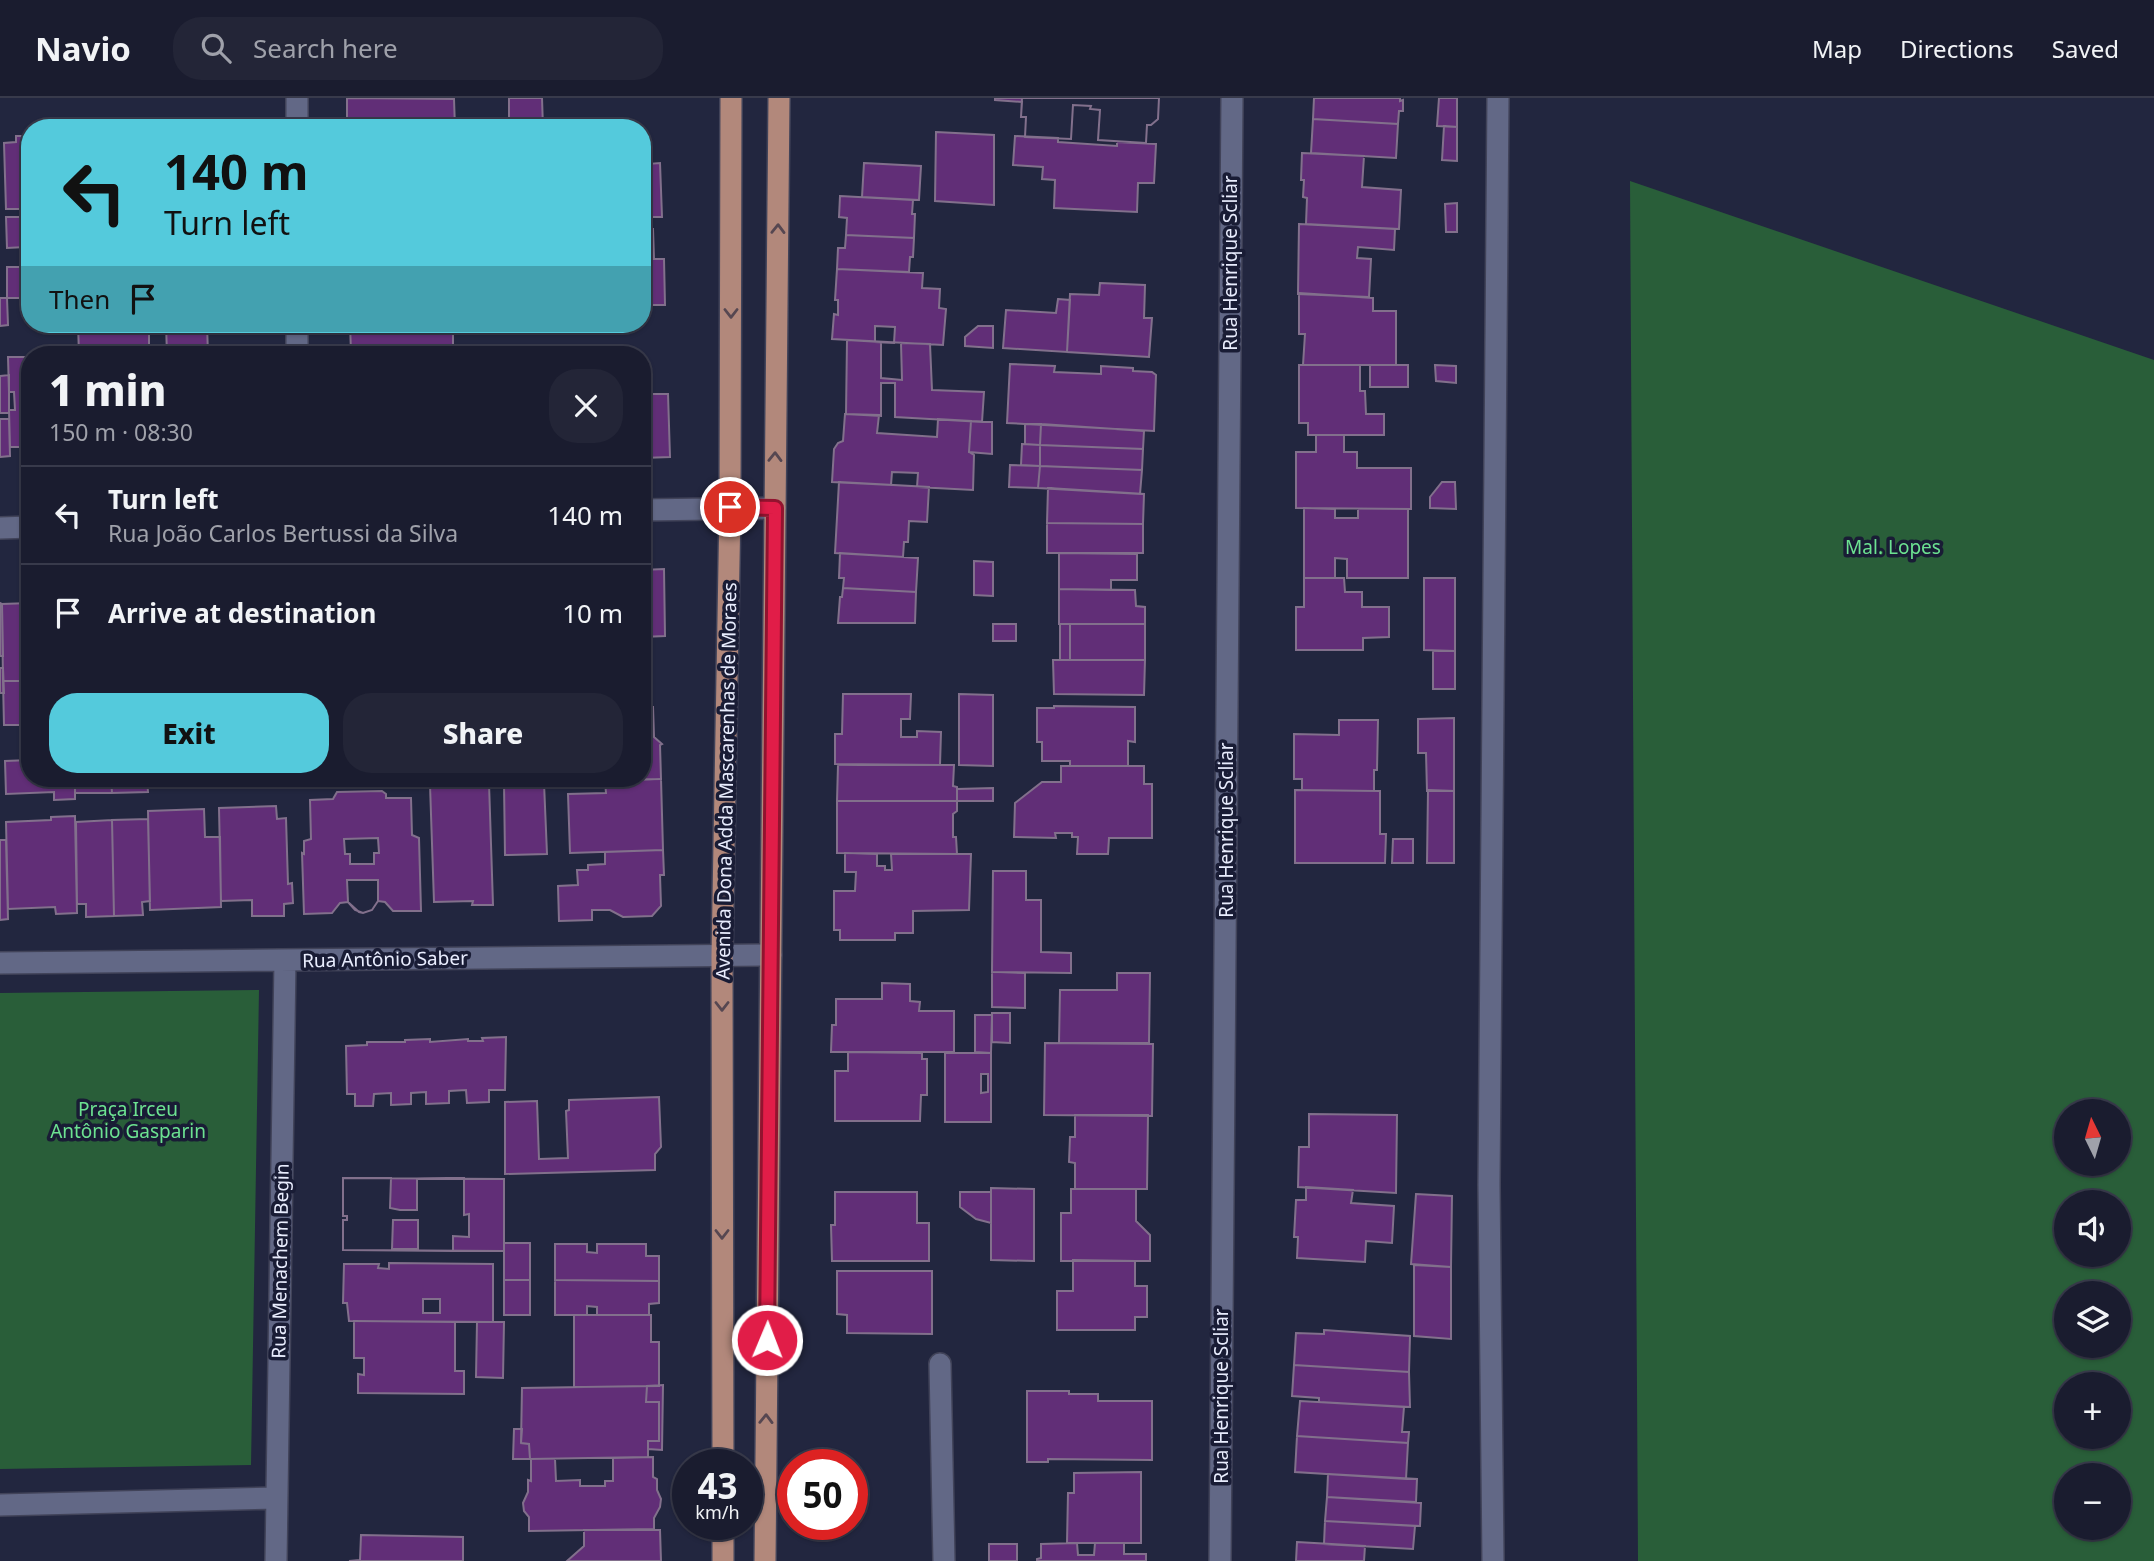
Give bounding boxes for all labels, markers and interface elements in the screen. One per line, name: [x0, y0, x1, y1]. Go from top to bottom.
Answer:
search box: [173, 17, 663, 80]
text: Navio: [35, 26, 131, 71]
icon: search: [197, 29, 235, 67]
text: Search here: [253, 30, 398, 66]
text: Map: [1812, 32, 1862, 65]
text: Directions: [1900, 32, 2014, 65]
text: Saved: [2052, 32, 2119, 65]
text: 140 m: [164, 138, 309, 204]
icon: left: [49, 147, 140, 238]
street label: Rua Henrique Scliar: [1217, 175, 1243, 351]
text: Turn left: [164, 201, 290, 244]
one-way arrow: [770, 224, 786, 234]
icon: arrive: [124, 280, 162, 318]
text: Then: [49, 281, 110, 317]
one-way arrow: [723, 308, 739, 319]
text: 1 min: [49, 361, 166, 418]
button: close: [549, 369, 623, 443]
text: 150 m · 08:30: [49, 416, 193, 448]
one-way arrow: [768, 451, 783, 462]
pin: [700, 477, 760, 537]
text: Turn left: [108, 481, 219, 517]
icon: arrive: [711, 488, 749, 526]
icon: left: [49, 496, 87, 534]
text: 140 m: [547, 497, 623, 533]
text: Rua João Carlos Bertussi da Silva: [108, 517, 458, 549]
park label: Mal. Lopes: [1845, 534, 1941, 560]
street label: Avenida Dona Adda Mascarenhas de Moraes: [710, 582, 742, 980]
icon: arrive: [49, 594, 87, 632]
text: Arrive at destination: [108, 595, 377, 631]
text: 10 m: [562, 595, 623, 631]
button: Exit: [49, 693, 329, 773]
button: Share: [343, 693, 623, 773]
street label: Rua Henrique Scliar: [1213, 742, 1239, 918]
street label: Rua Antônio Saber: [302, 945, 468, 973]
one-way arrow: [714, 1001, 730, 1012]
park label: Praça Irceu Antônio Gasparin: [50, 1096, 206, 1144]
north arrow: [2054, 1099, 2132, 1176]
map controls: [2054, 1099, 2131, 1540]
street label: Rua Menachem Begin: [265, 1163, 295, 1359]
button: sound: [2054, 1190, 2131, 1267]
one-way arrow: [714, 1229, 730, 1239]
button: layers: [2054, 1281, 2131, 1358]
position arrow: [730, 1303, 804, 1377]
street label: Rua Henrique Scliar: [1208, 1308, 1234, 1484]
button: +: [2054, 1372, 2131, 1449]
one-way arrow: [758, 1414, 774, 1424]
speed limit sign: 50: [777, 1449, 868, 1540]
text: 43: [697, 1462, 738, 1509]
button: −: [2054, 1463, 2131, 1540]
text: km/h: [695, 1500, 740, 1524]

